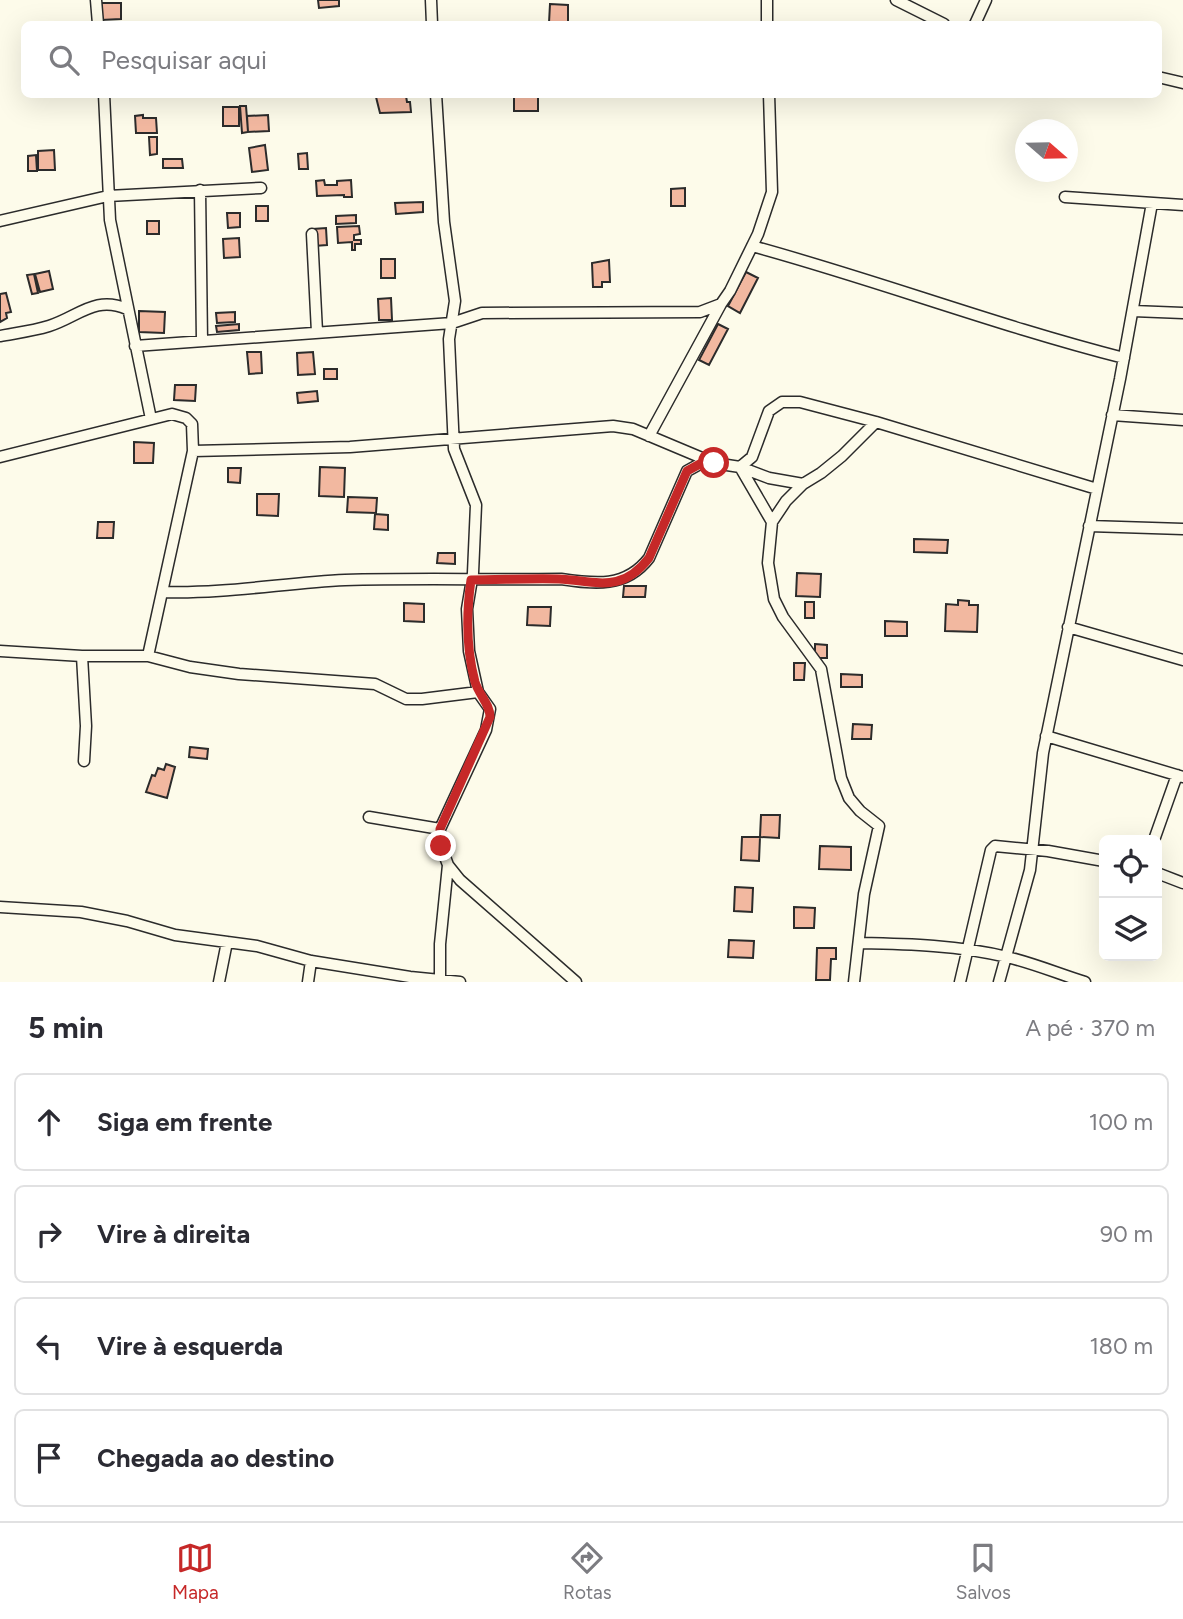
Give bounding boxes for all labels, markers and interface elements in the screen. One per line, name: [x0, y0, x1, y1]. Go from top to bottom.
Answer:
search box: [21, 21, 1162, 98]
icon: search: [45, 41, 83, 79]
text: Pesquisar aqui: [101, 44, 267, 76]
north arrow: [1015, 119, 1078, 182]
route start: [698, 447, 729, 478]
route end: [425, 830, 456, 861]
map controls: [1099, 835, 1162, 961]
button: locate: [1099, 835, 1162, 898]
button: layers: [1099, 898, 1162, 961]
text: 5 min: [28, 1009, 104, 1046]
text: A pé · 370 m: [1026, 1014, 1155, 1042]
icon: ahead: [30, 1103, 68, 1141]
text: Siga em frente: [97, 1106, 272, 1138]
text: 100 m: [1089, 1108, 1153, 1136]
icon: right: [30, 1215, 68, 1253]
text: Vire à direita: [97, 1218, 250, 1250]
text: 90 m: [1100, 1220, 1153, 1248]
icon: left: [30, 1327, 68, 1365]
text: Vire à esquerda: [97, 1330, 283, 1362]
text: 180 m: [1089, 1332, 1153, 1360]
icon: arrive: [30, 1439, 68, 1477]
text: Chegada ao destino: [97, 1442, 334, 1474]
tab: Mapa: [172, 1539, 219, 1604]
tab: Rotas: [563, 1539, 612, 1604]
tab: Salvos: [956, 1539, 1011, 1604]

